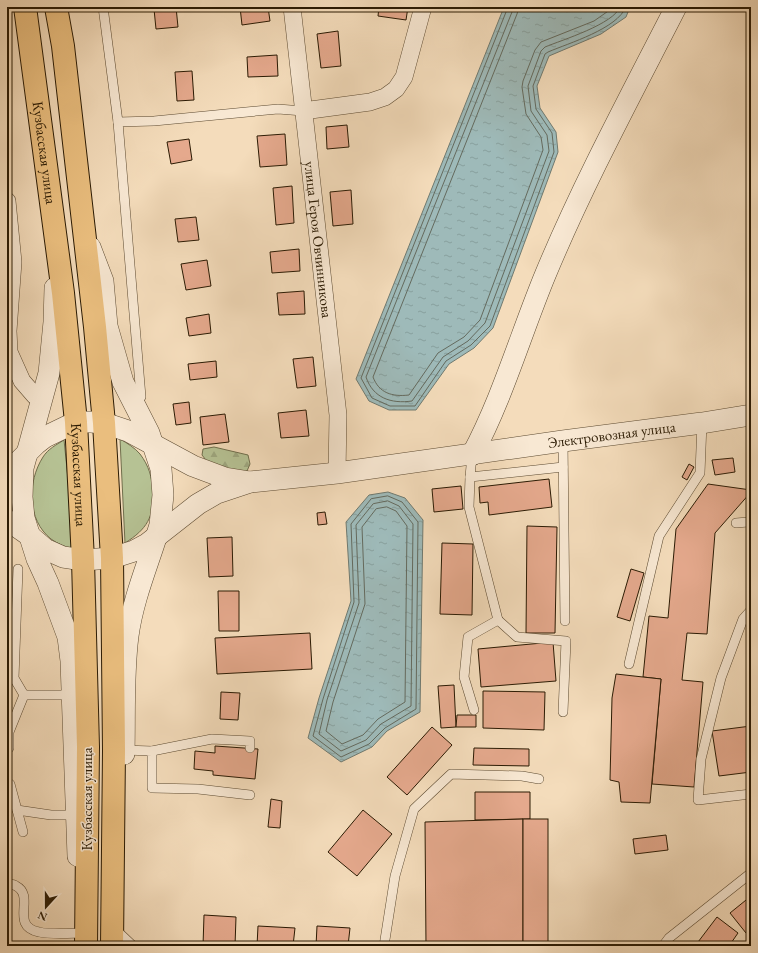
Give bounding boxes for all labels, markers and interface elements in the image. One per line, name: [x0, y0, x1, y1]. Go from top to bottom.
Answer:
street label: Кузбасская улица: [29, 100, 61, 205]
street label: улица Героя Овчинникова: [300, 160, 337, 319]
street label: Электровозная улица: [546, 417, 677, 452]
street label: Кузбасская улица: [67, 422, 91, 527]
street label: Кузбасская улица: [77, 747, 96, 851]
north arrow: [26, 887, 66, 927]
text: N: [36, 908, 49, 924]

